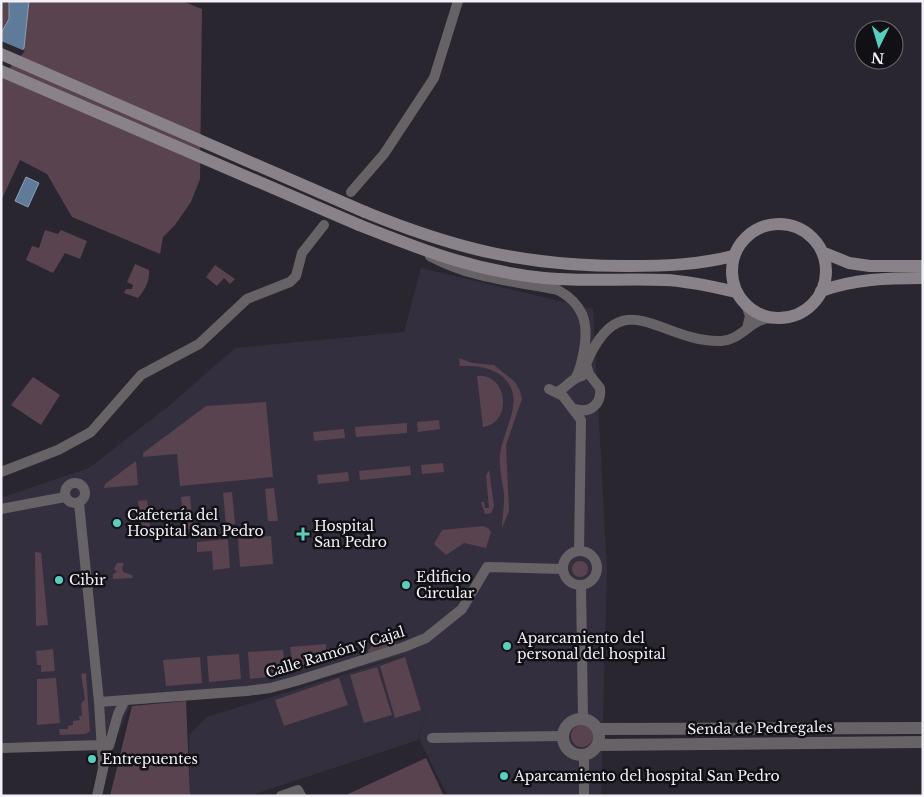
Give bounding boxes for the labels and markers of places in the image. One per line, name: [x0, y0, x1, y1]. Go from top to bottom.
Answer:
place label: Cafetería del Hospital San Pedro: [127, 506, 264, 540]
marker: Cafetería del Hospital San Pedro: [111, 517, 123, 529]
place label: Hospital San Pedro: [314, 517, 387, 551]
marker: Hospital San Pedro: [296, 527, 310, 541]
place label: Edificio Circular: [416, 568, 475, 602]
place label: Cibir: [69, 571, 106, 589]
marker: Cibir: [53, 574, 65, 586]
marker: Edificio Circular: [400, 579, 412, 591]
place label: Aparcamiento del personal del hospital: [516, 629, 666, 663]
marker: Aparcamiento del personal del hospital: [501, 640, 513, 652]
place label: Entrepuentes: [102, 750, 198, 768]
marker: Entrepuentes: [86, 753, 98, 765]
place label: Aparcamiento del hospital San Pedro: [513, 767, 780, 785]
marker: Aparcamiento del hospital San Pedro: [498, 770, 510, 782]

